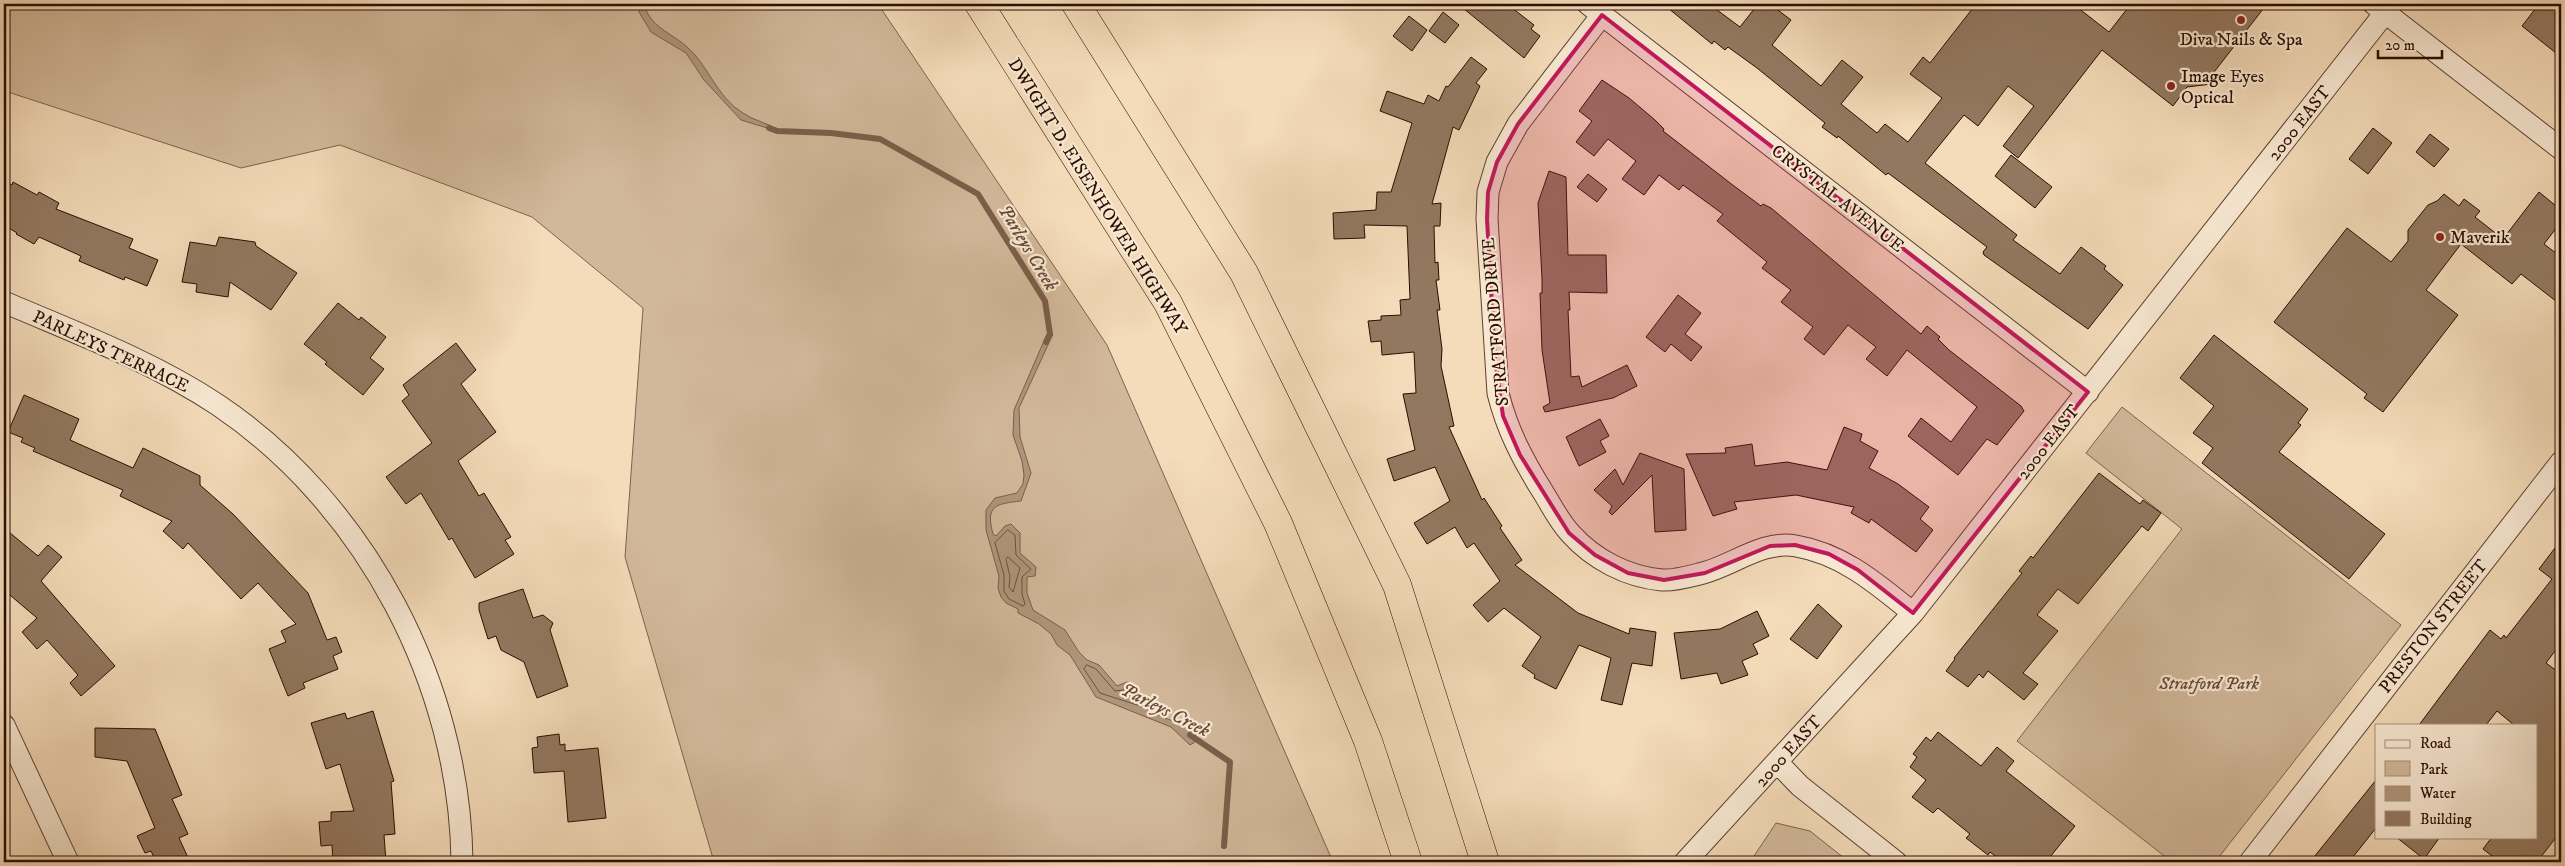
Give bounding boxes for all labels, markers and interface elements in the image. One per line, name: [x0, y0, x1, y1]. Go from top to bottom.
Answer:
marker: Diva Nails & Spa: [2235, 14, 2247, 26]
scale bar: [2378, 28, 2441, 60]
place label: Diva Nails & Spa: [2179, 29, 2303, 51]
text: 20 m: [2385, 36, 2415, 55]
street label: DWIGHT D. EISENHOWER HIGHWAY: [1003, 54, 1192, 339]
place label: Image Eyes Optical: [2181, 66, 2264, 109]
marker: Image Eyes Optical: [2165, 80, 2177, 92]
street label: 2000 EAST: [2264, 81, 2336, 165]
street label: CRYSTAL AVENUE: [1767, 140, 1908, 258]
water label: Parleys Creek: [993, 200, 1062, 295]
place label: Maverik: [2450, 227, 2510, 249]
marker: Maverik: [2434, 231, 2446, 243]
street label: STRATFORD DRIVE: [1478, 236, 1514, 407]
street label: PARLEYS TERRACE: [29, 306, 193, 398]
street label: 2000 EAST: [2013, 400, 2085, 484]
street label: PRESTON STREET: [2375, 555, 2493, 698]
park label: Stratford Park: [2158, 673, 2260, 695]
water label: Parleys Creek: [1117, 678, 1214, 743]
street label: 2000 EAST: [1751, 711, 1827, 792]
legend: [2375, 724, 2538, 838]
text: Road: [2420, 734, 2452, 753]
text: Park: [2420, 760, 2449, 779]
text: Water: [2419, 784, 2456, 803]
text: Building: [2420, 810, 2472, 829]

